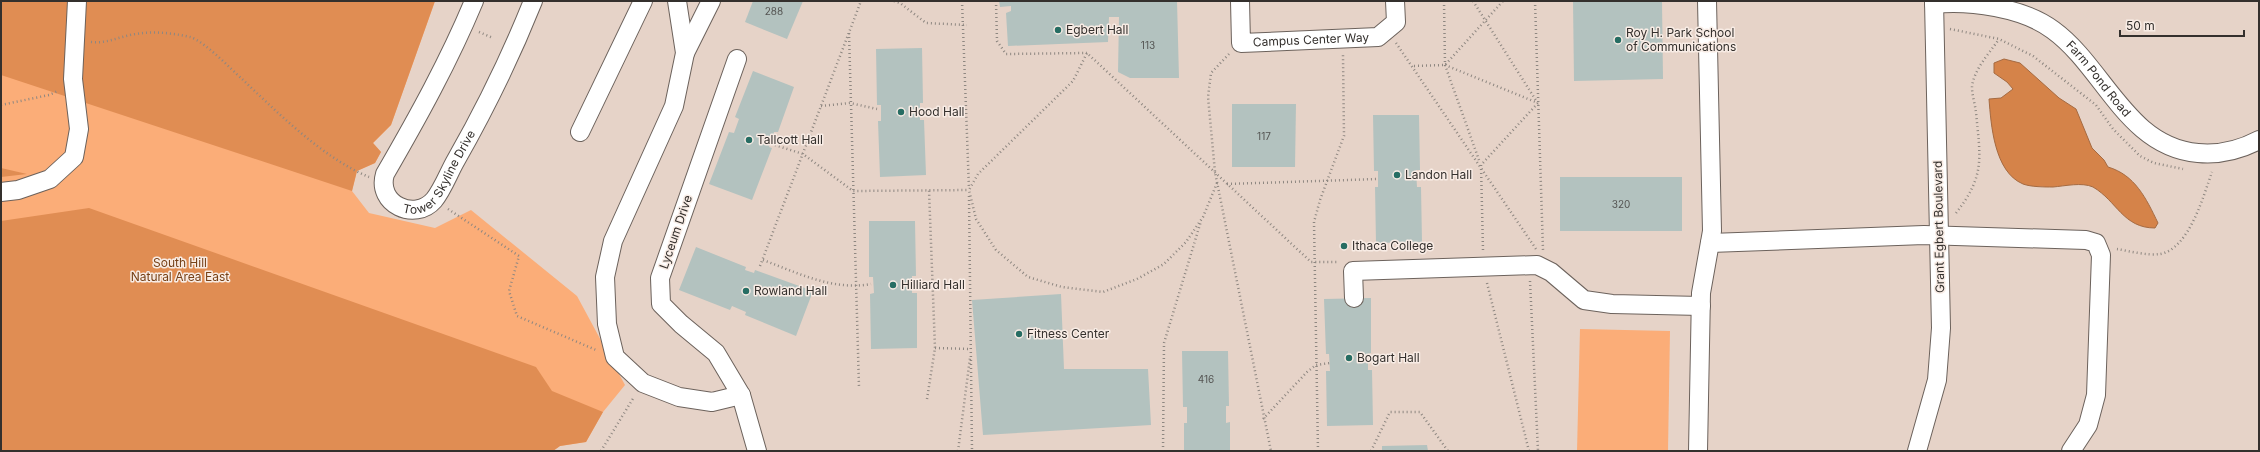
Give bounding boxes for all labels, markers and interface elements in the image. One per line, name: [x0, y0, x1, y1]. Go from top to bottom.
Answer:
house number: 288: [765, 5, 783, 17]
scale bar: [2120, 12, 2244, 38]
text: 50 m: [2126, 18, 2155, 33]
place label: Egbert Hall: [1066, 22, 1128, 37]
marker: Egbert Hall: [1053, 25, 1063, 35]
place label: Roy H. Park School of Communications: [1626, 25, 1736, 54]
street label: Campus Center Way: [1252, 29, 1370, 49]
marker: Roy H. Park School of Communications: [1613, 35, 1623, 45]
street label: Farm Pond Road: [2063, 37, 2134, 120]
house number: 113: [1141, 39, 1155, 51]
place label: Hood Hall: [909, 104, 965, 119]
marker: Hood Hall: [896, 107, 906, 117]
street label: Tower Skyline Drive: [402, 127, 478, 217]
house number: 117: [1257, 130, 1271, 142]
place label: Tallcott Hall: [757, 132, 823, 147]
marker: Tallcott Hall: [744, 135, 754, 145]
street label: Grant Egbert Boulevard: [1930, 161, 1947, 293]
place label: Landon Hall: [1405, 167, 1472, 182]
marker: Landon Hall: [1392, 170, 1402, 180]
street label: Lyceum Drive: [656, 193, 695, 271]
house number: 320: [1612, 198, 1630, 210]
place label: Ithaca College: [1352, 238, 1433, 253]
marker: Ithaca College: [1339, 241, 1349, 251]
park label: South Hill Natural Area East: [131, 255, 229, 284]
place label: Hilliard Hall: [901, 277, 965, 292]
marker: Hilliard Hall: [888, 280, 898, 290]
place label: Rowland Hall: [754, 283, 827, 298]
marker: Rowland Hall: [741, 286, 751, 296]
place label: Fitness Center: [1027, 326, 1110, 341]
marker: Fitness Center: [1014, 329, 1024, 339]
place label: Bogart Hall: [1357, 350, 1420, 365]
marker: Bogart Hall: [1344, 353, 1354, 363]
house number: 416: [1198, 373, 1214, 385]

